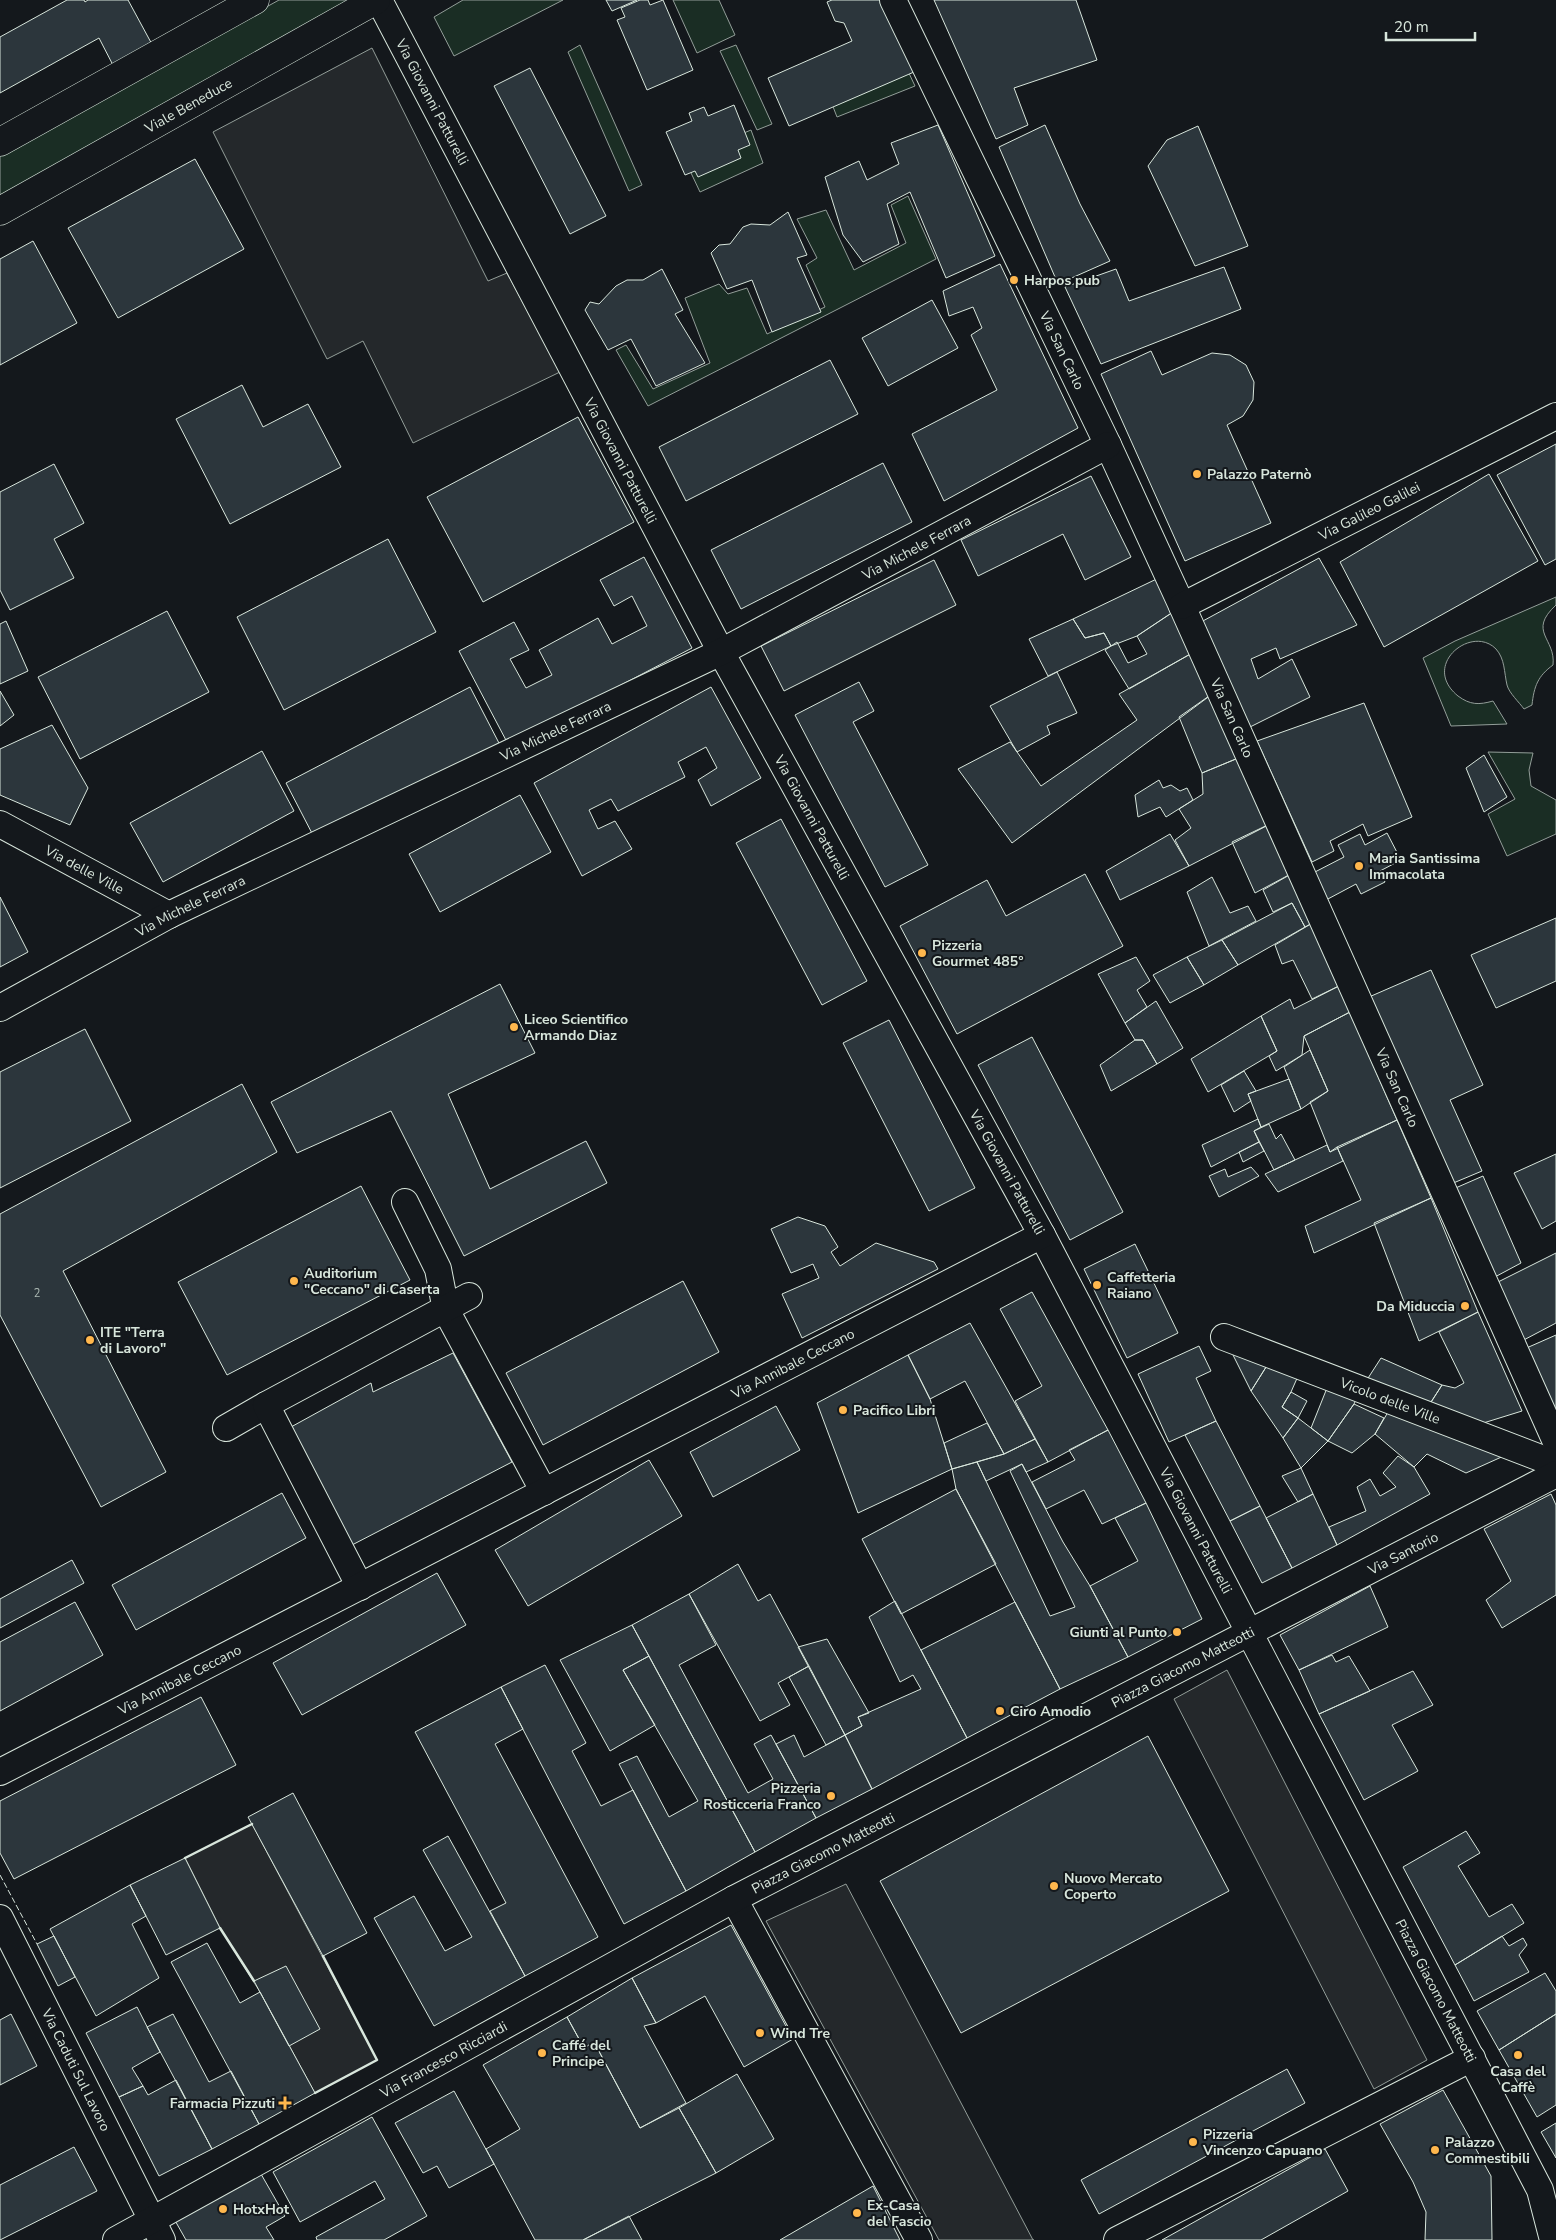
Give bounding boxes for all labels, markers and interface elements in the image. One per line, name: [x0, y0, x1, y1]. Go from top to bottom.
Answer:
scale bar: [1386, 10, 1475, 42]
text: 20 m: [1394, 17, 1429, 37]
street label: Via Giovanni Patturelli: [391, 35, 473, 168]
street label: Viale Beneduce: [140, 73, 236, 138]
place label: Harpos pub: [1024, 271, 1100, 290]
marker: Harpos pub: [1008, 274, 1020, 286]
street label: Via San Carlo: [1035, 307, 1089, 393]
street label: Via Giovanni Patturelli: [579, 393, 661, 527]
place label: Palazzo Paternò: [1207, 465, 1312, 484]
marker: Palazzo Paternò: [1191, 468, 1203, 480]
street label: Via Galileo Galilei: [1314, 477, 1423, 545]
street label: Via Michele Ferrara: [858, 511, 974, 585]
street label: Via San Carlo: [1206, 674, 1258, 761]
street label: Via Michele Ferrara: [496, 696, 614, 766]
street label: Via Giovanni Patturelli: [770, 751, 854, 883]
street label: Via delle Ville: [41, 840, 128, 899]
place label: Maria Santissima Immacolata: [1369, 849, 1480, 884]
marker: Maria Santissima Immacolata: [1353, 860, 1365, 872]
street label: Via Michele Ferrara: [131, 871, 248, 942]
place label: Pizzeria Gourmet 485°: [932, 936, 1023, 971]
marker: Pizzeria Gourmet 485°: [916, 947, 928, 959]
place label: Liceo Scientifico Armando Diaz: [524, 1010, 628, 1045]
marker: Liceo Scientifico Armando Diaz: [508, 1021, 520, 1033]
street label: Via San Carlo: [1371, 1044, 1424, 1130]
street label: Via Giovanni Patturelli: [965, 1105, 1049, 1238]
place label: Auditorium "Ceccano" di Caserta: [304, 1264, 440, 1299]
place label: Caffetteria Raiano: [1107, 1268, 1176, 1303]
marker: Auditorium "Ceccano" di Caserta: [288, 1275, 300, 1287]
marker: Caffetteria Raiano: [1091, 1279, 1103, 1291]
house number: 2: [34, 1286, 40, 1301]
place label: Da Miduccia: [1376, 1297, 1455, 1316]
marker: Da Miduccia: [1459, 1300, 1471, 1312]
place label: ITE "Terra di Lavoro": [100, 1323, 166, 1358]
street label: Via Annibale Ceccano: [727, 1324, 858, 1404]
marker: ITE "Terra di Lavoro": [84, 1334, 96, 1346]
street label: Vicolo delle Ville: [1336, 1372, 1443, 1428]
place label: Pacifico Libri: [853, 1401, 935, 1420]
marker: Pacifico Libri: [837, 1404, 849, 1416]
street label: Via Giovanni Patturelli: [1155, 1463, 1237, 1597]
street label: Via Santorio: [1364, 1527, 1442, 1580]
street label: Piazza Giacomo Matteotti: [1108, 1622, 1258, 1712]
place label: Giunti al Punto: [1070, 1623, 1167, 1642]
marker: Giunti al Punto: [1171, 1626, 1183, 1638]
street label: Via Annibale Ceccano: [114, 1640, 245, 1720]
place label: Ciro Amodio: [1010, 1702, 1091, 1721]
marker: Ciro Amodio: [994, 1705, 1006, 1717]
place label: Pizzeria Rosticceria Franco: [703, 1779, 821, 1814]
marker: Pizzeria Rosticceria Franco: [825, 1790, 837, 1802]
street label: Piazza Giacomo Matteotti: [748, 1808, 898, 1898]
place label: Nuovo Mercato Coperto: [1064, 1869, 1162, 1904]
marker: Nuovo Mercato Coperto: [1048, 1880, 1060, 1892]
street label: Piazza Giacomo Matteotti: [1391, 1916, 1481, 2065]
street label: Via Caduti Sul Lavoro: [37, 2004, 115, 2135]
street label: Via Francesco Ricciardi: [376, 2017, 510, 2103]
place label: Wind Tre: [770, 2024, 830, 2043]
marker: Wind Tre: [754, 2027, 766, 2039]
place label: Caffé del Principe: [552, 2036, 611, 2071]
marker: Caffé del Principe: [536, 2047, 548, 2059]
marker: Casa del Caffè: [1512, 2049, 1524, 2061]
place label: Casa del Caffè: [1490, 2062, 1546, 2097]
place label: Farmacia Pizzuti: [170, 2094, 275, 2113]
marker: Farmacia Pizzuti: [279, 2097, 291, 2109]
place label: Pizzeria Vincenzo Capuano: [1202, 2125, 1323, 2160]
place label: Palazzo Commestibili: [1445, 2133, 1530, 2168]
marker: Pizzeria Vincenzo Capuano: [1187, 2136, 1199, 2148]
marker: Palazzo Commestibili: [1429, 2144, 1441, 2156]
place label: Ex-Casa del Fascio: [867, 2196, 932, 2231]
place label: HotxHot: [233, 2200, 290, 2219]
marker: HotxHot: [217, 2203, 229, 2215]
marker: Ex-Casa del Fascio: [851, 2207, 863, 2219]

